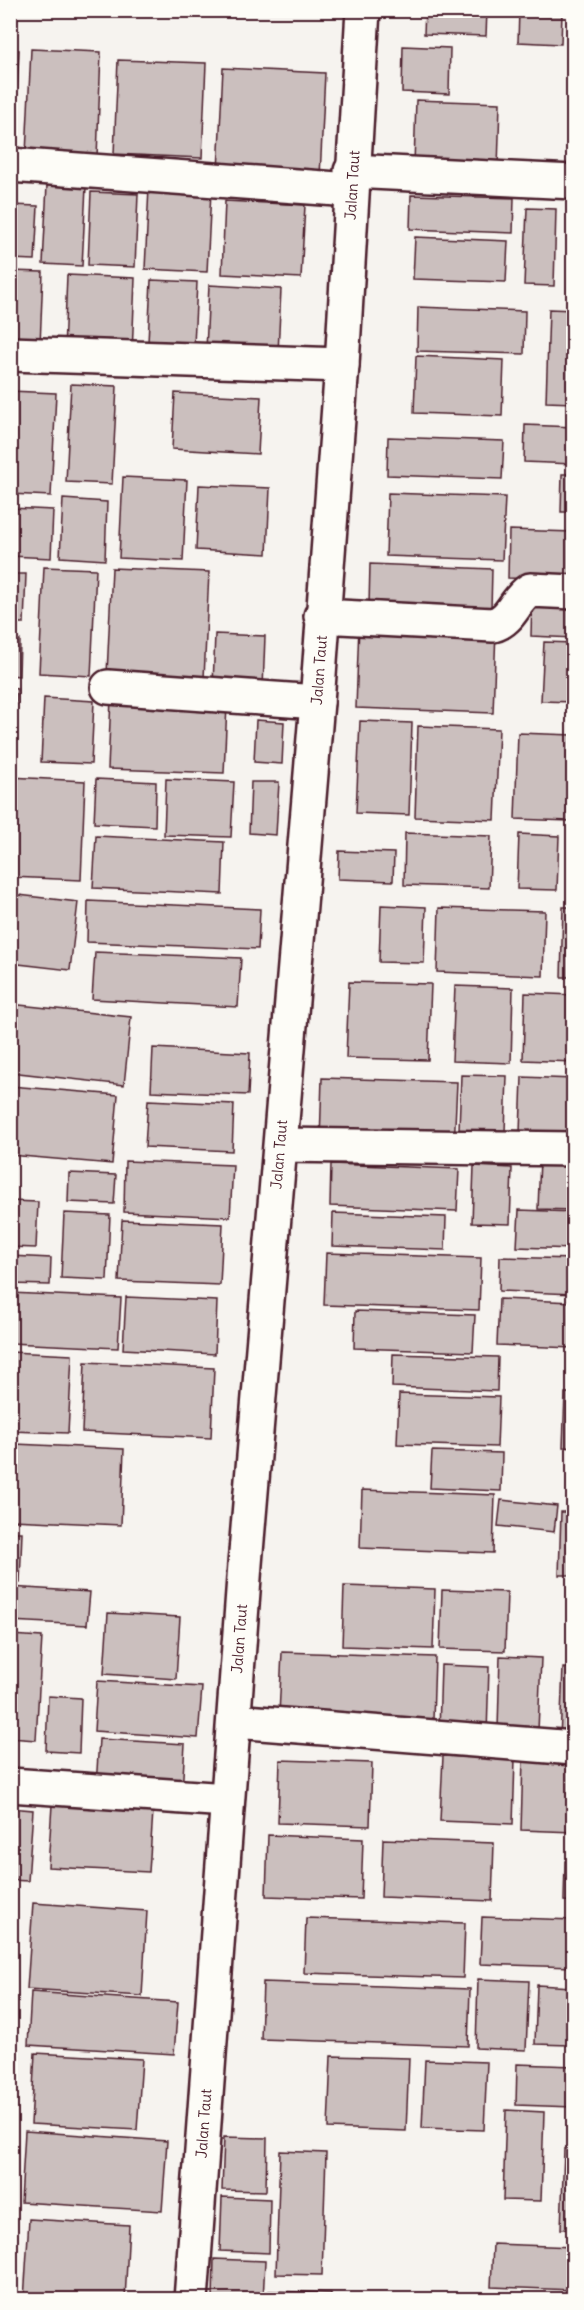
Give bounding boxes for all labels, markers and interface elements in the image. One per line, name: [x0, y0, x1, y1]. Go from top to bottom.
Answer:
street label: Jalan Taut: [341, 150, 364, 220]
street label: Jalan Taut: [307, 635, 331, 705]
street label: Jalan Taut: [266, 1119, 291, 1190]
street label: Jalan Taut: [227, 1603, 251, 1674]
street label: Jalan Taut: [191, 2088, 215, 2159]

